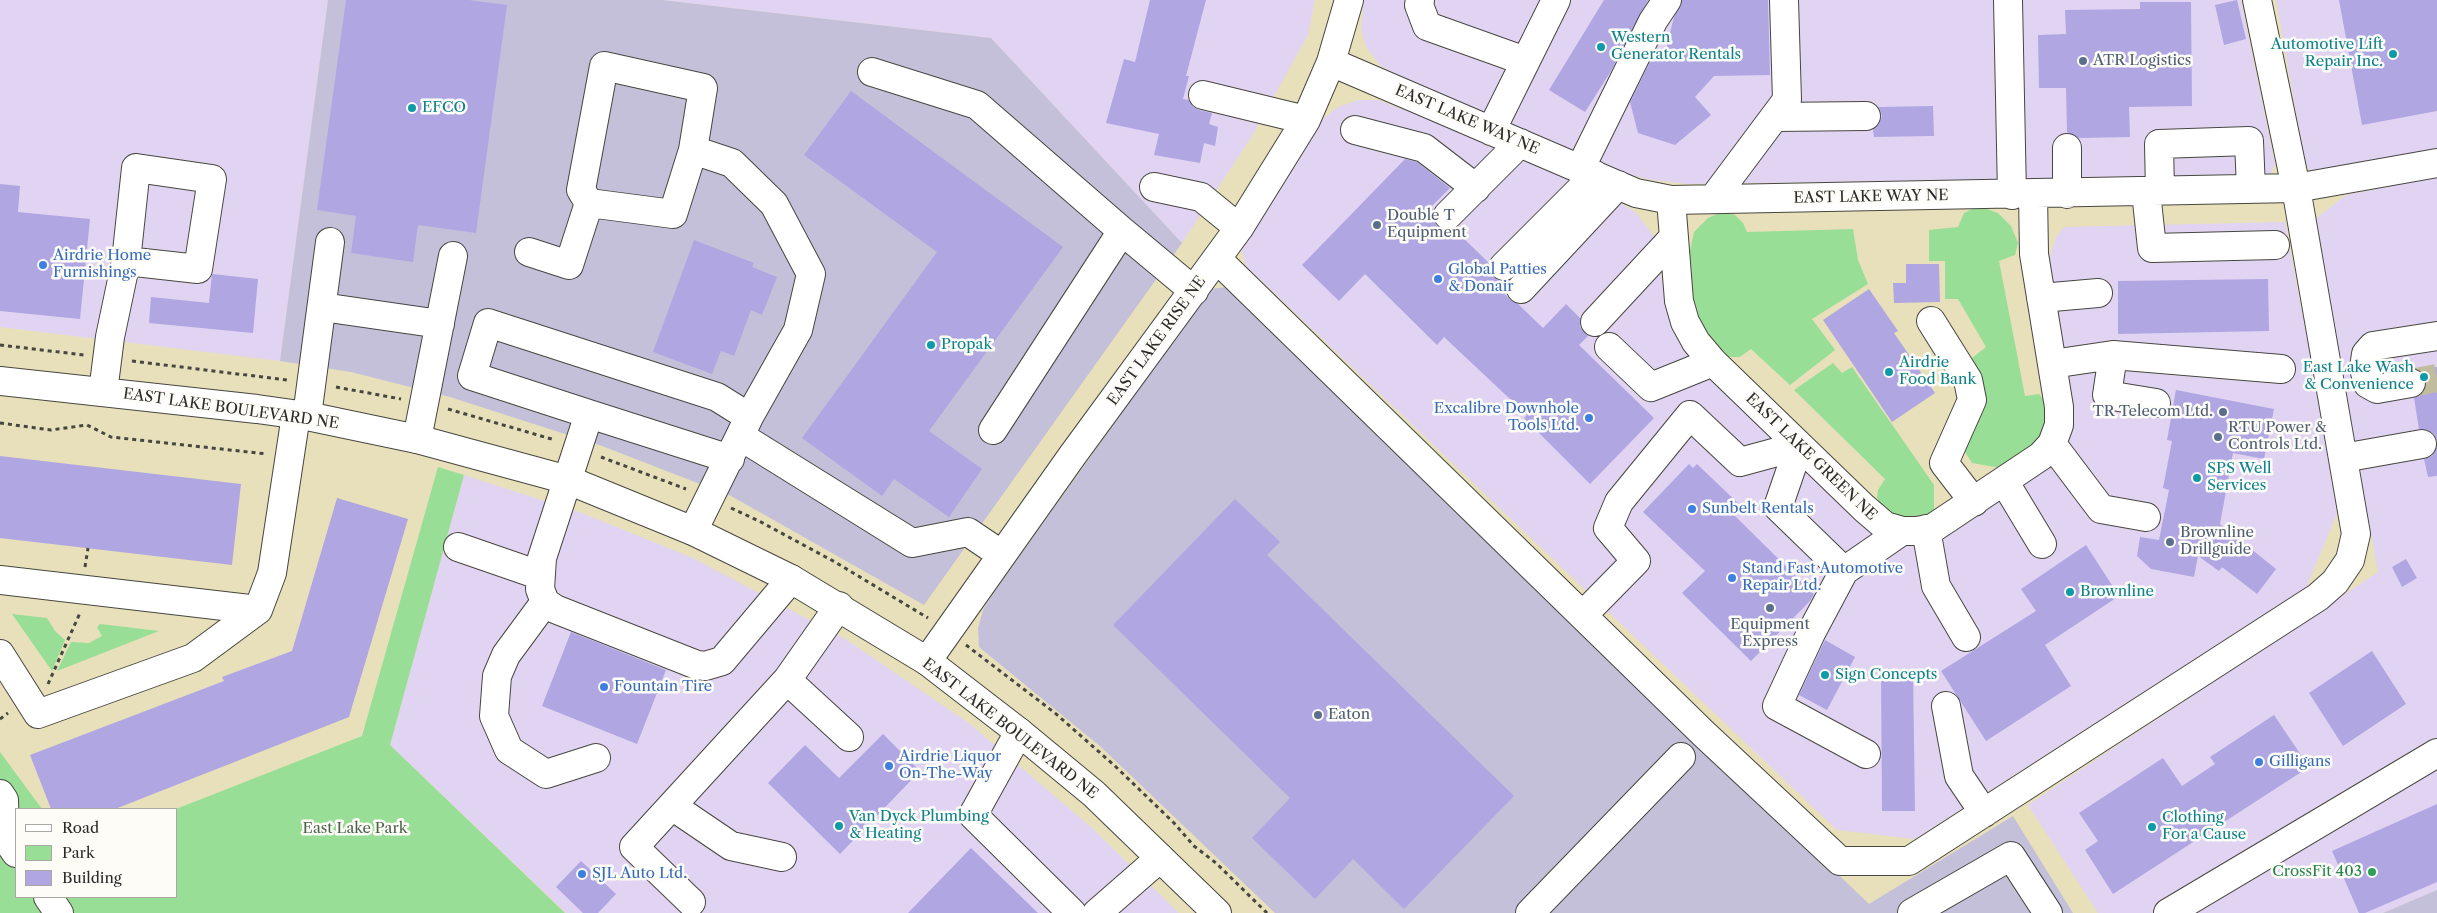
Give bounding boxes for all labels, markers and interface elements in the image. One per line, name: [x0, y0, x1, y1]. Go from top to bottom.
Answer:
place label: Western Generator Rentals: [1611, 29, 1741, 64]
place label: Automotive Lift Repair Inc.: [2271, 36, 2383, 71]
marker: Western Generator Rentals: [1595, 41, 1607, 53]
marker: Automotive Lift Repair Inc.: [2387, 48, 2399, 60]
place label: ATR Logistics: [2093, 52, 2191, 70]
marker: ATR Logistics: [2077, 55, 2089, 67]
street label: EAST LAKE WAY NE: [1392, 81, 1542, 159]
place label: EFCO: [422, 99, 466, 117]
marker: EFCO: [406, 102, 418, 114]
street label: EAST LAKE WAY NE: [1793, 187, 1949, 207]
place label: Double T Equipment: [1387, 207, 1467, 242]
marker: Double T Equipment: [1371, 219, 1383, 231]
place label: Airdrie Home Furnishings: [53, 247, 151, 282]
marker: Airdrie Home Furnishings: [37, 259, 49, 271]
place label: Global Patties & Donair: [1448, 261, 1547, 296]
street label: EAST LAKE RISE NE: [1104, 273, 1210, 409]
marker: Global Patties & Donair: [1432, 273, 1444, 285]
place label: Propak: [941, 336, 992, 354]
marker: Propak: [925, 339, 937, 351]
place label: Airdrie Food Bank: [1899, 354, 1976, 389]
place label: East Lake Wash & Convenience: [2303, 359, 2414, 394]
marker: Airdrie Food Bank: [1883, 366, 1895, 378]
marker: East Lake Wash & Convenience: [2418, 371, 2430, 383]
street label: EAST LAKE BOULEVARD NE: [122, 385, 340, 433]
street label: EAST LAKE GREEN NE: [1742, 390, 1880, 524]
place label: Excalibre Downhole Tools Ltd.: [1434, 400, 1579, 435]
place label: TR Telecom Ltd.: [2093, 403, 2213, 421]
marker: TR Telecom Ltd.: [2217, 406, 2229, 418]
marker: Excalibre Downhole Tools Ltd.: [1583, 412, 1595, 424]
place label: RTU Power & Controls Ltd.: [2228, 419, 2327, 454]
marker: RTU Power & Controls Ltd.: [2212, 431, 2224, 443]
place label: SPS Well Services: [2207, 460, 2271, 495]
marker: SPS Well Services: [2191, 472, 2203, 484]
place label: Sunbelt Rentals: [1702, 500, 1814, 518]
marker: Sunbelt Rentals: [1686, 503, 1698, 515]
place label: Brownline Drillguide: [2180, 524, 2254, 559]
marker: Brownline Drillguide: [2164, 536, 2176, 548]
place label: Stand Fast Automotive Repair Ltd.: [1742, 560, 1903, 595]
marker: Stand Fast Automotive Repair Ltd.: [1726, 572, 1738, 584]
place label: Brownline: [2080, 583, 2154, 601]
marker: Brownline: [2064, 586, 2076, 598]
marker: Equipment Express: [1764, 602, 1776, 614]
place label: Equipment Express: [1730, 616, 1810, 651]
street label: EAST LAKE BOULEVARD NE: [919, 655, 1101, 803]
place label: Sign Concepts: [1835, 666, 1937, 684]
marker: Sign Concepts: [1819, 669, 1831, 681]
place label: Fountain Tire: [614, 678, 712, 696]
marker: Fountain Tire: [598, 681, 610, 693]
place label: Eaton: [1328, 706, 1370, 724]
marker: Eaton: [1312, 709, 1324, 721]
place label: Airdrie Liquor On-The-Way: [899, 748, 1001, 783]
place label: Gilligans: [2269, 753, 2331, 771]
marker: Gilligans: [2253, 756, 2265, 768]
marker: Airdrie Liquor On-The-Way: [883, 760, 895, 772]
legend: [15, 808, 178, 898]
place label: Van Dyck Plumbing & Heating: [849, 808, 989, 843]
place label: Clothing For a Cause: [2162, 809, 2246, 844]
text: Road: [62, 818, 99, 837]
park label: East Lake Park: [303, 820, 407, 838]
marker: Van Dyck Plumbing & Heating: [833, 820, 845, 832]
marker: Clothing For a Cause: [2146, 821, 2158, 833]
text: Park: [62, 843, 95, 862]
place label: CrossFit 403: [2272, 863, 2362, 881]
place label: SJL Auto Ltd.: [592, 865, 687, 883]
marker: CrossFit 403: [2366, 866, 2378, 878]
text: Building: [62, 868, 122, 887]
marker: SJL Auto Ltd.: [576, 868, 588, 880]

